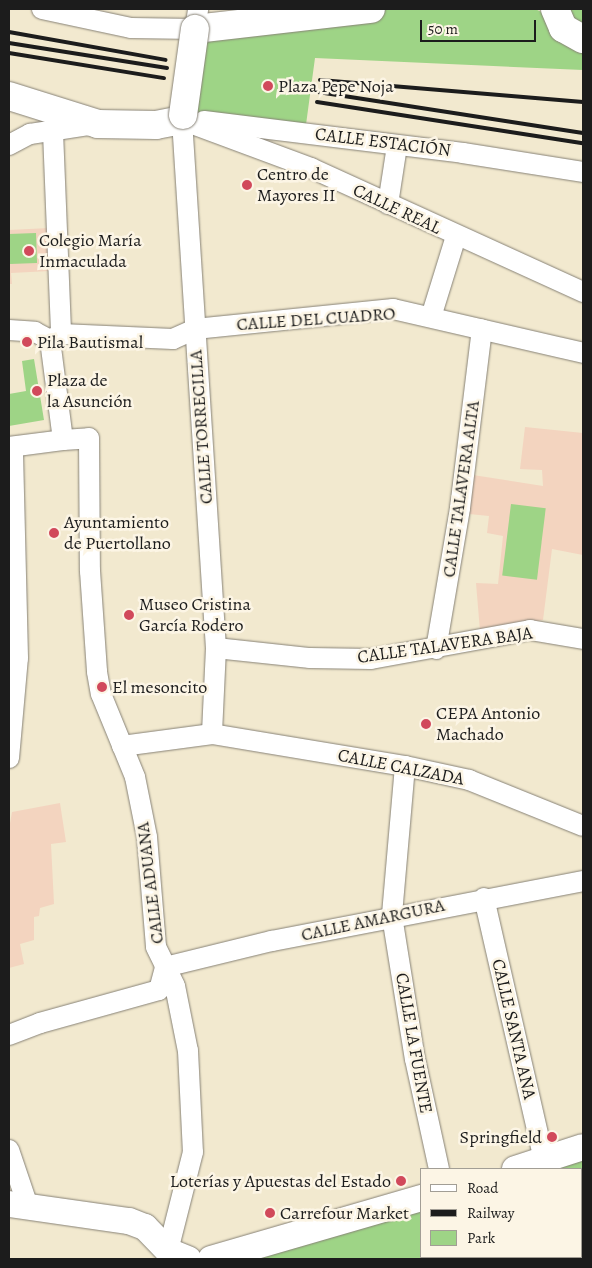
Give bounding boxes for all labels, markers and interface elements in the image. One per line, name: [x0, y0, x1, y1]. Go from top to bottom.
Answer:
scale bar: [422, 10, 538, 42]
text: 50 m: [428, 19, 458, 39]
place label: Plaza Pepe Noja: [278, 75, 394, 97]
marker: Plaza Pepe Noja: [262, 80, 274, 92]
street label: CALLE ESTACIÓN: [314, 123, 452, 161]
place label: Centro de Mayores II: [257, 164, 335, 206]
marker: Centro de Mayores II: [241, 179, 253, 191]
street label: CALLE REAL: [349, 179, 445, 239]
place label: Colegio María Inmaculada: [39, 230, 142, 272]
marker: Colegio María Inmaculada: [23, 245, 35, 257]
street label: CALLE DEL CUADRO: [236, 303, 396, 335]
place label: Pila Bautismal: [37, 331, 143, 353]
marker: Pila Bautismal: [21, 336, 33, 348]
street label: CALLE TORRECILLA: [185, 349, 217, 505]
place label: Plaza de la Asunción: [47, 370, 132, 412]
marker: Plaza de la Asunción: [31, 385, 43, 397]
street label: CALLE TALAVERA ALTA: [438, 399, 484, 579]
place label: Ayuntamiento de Puertollano: [64, 512, 171, 554]
marker: Ayuntamiento de Puertollano: [48, 527, 60, 539]
place label: Museo Cristina García Rodero: [139, 594, 251, 636]
marker: Museo Cristina García Rodero: [123, 609, 135, 621]
street label: CALLE TALAVERA BAJA: [356, 622, 534, 668]
place label: El mesoncito: [112, 676, 207, 698]
marker: El mesoncito: [96, 681, 108, 693]
place label: CEPA Antonio Machado: [436, 703, 540, 746]
marker: CEPA Antonio Machado: [420, 718, 432, 730]
street label: CALLE CALZADA: [336, 744, 466, 790]
street label: CALLE ADUANA: [132, 821, 168, 945]
street label: CALLE AMARGURA: [299, 894, 447, 946]
street label: CALLE SANTA ANA: [487, 957, 541, 1101]
street label: CALLE LA FUENTE: [391, 971, 437, 1115]
place label: Springfield: [460, 1126, 542, 1148]
marker: Springfield: [546, 1131, 558, 1143]
legend: [420, 1168, 582, 1258]
place label: Loterías y Apuestas del Estado: [170, 1170, 391, 1192]
marker: Loterías y Apuestas del Estado: [395, 1175, 407, 1187]
text: Road: [467, 1178, 498, 1198]
place label: Carrefour Market: [280, 1202, 409, 1224]
text: Railway: [467, 1203, 514, 1223]
marker: Carrefour Market: [264, 1207, 276, 1219]
text: Park: [467, 1228, 495, 1248]

